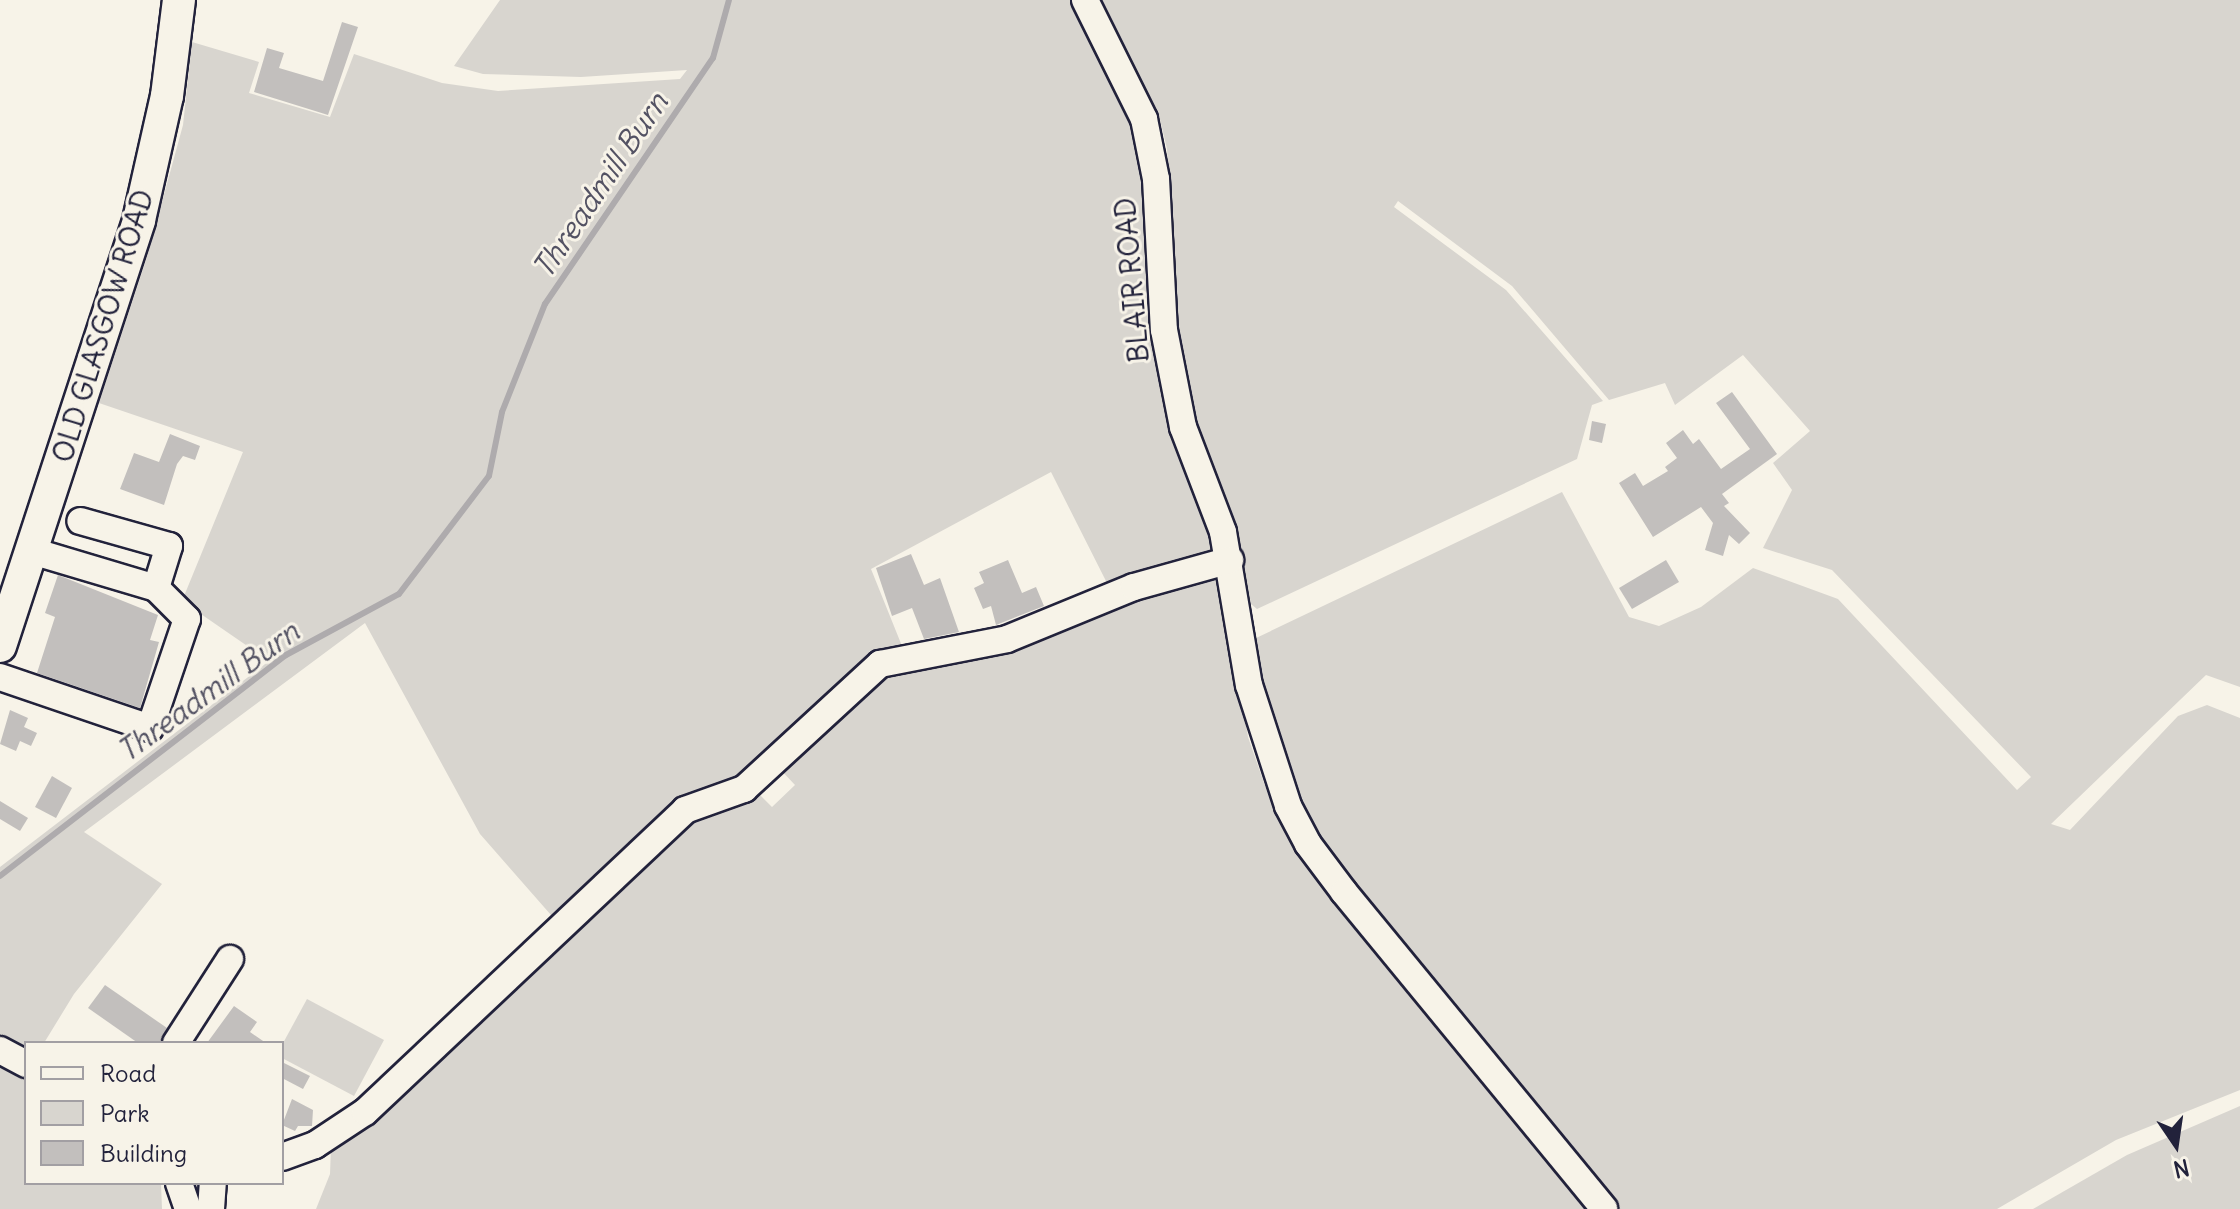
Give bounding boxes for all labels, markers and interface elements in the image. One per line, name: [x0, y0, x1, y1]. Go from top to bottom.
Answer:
water label: Threadmill Burn: [525, 86, 675, 284]
street label: OLD GLASGOW ROAD: [45, 186, 161, 466]
street label: BLAIR ROAD: [1108, 196, 1156, 364]
water label: Threadmill Burn: [110, 613, 306, 769]
legend: [24, 1041, 284, 1185]
text: Road: [100, 1058, 156, 1088]
text: Park: [100, 1098, 150, 1128]
north arrow: [2136, 1105, 2216, 1185]
text: Building: [100, 1138, 187, 1168]
text: N: [2171, 1153, 2192, 1184]

